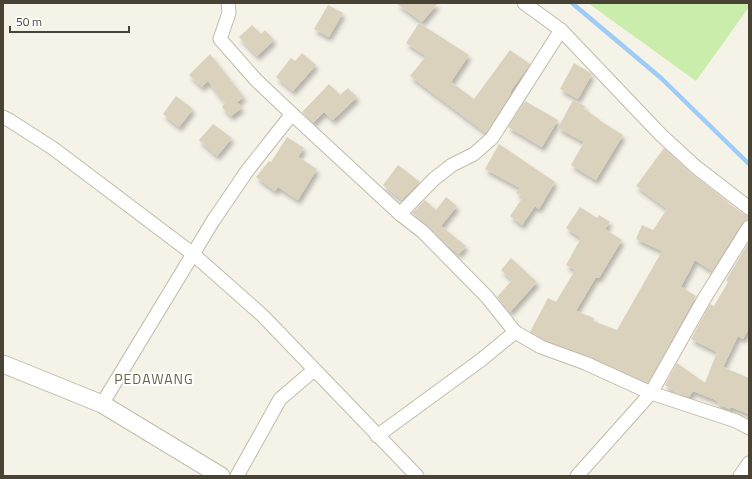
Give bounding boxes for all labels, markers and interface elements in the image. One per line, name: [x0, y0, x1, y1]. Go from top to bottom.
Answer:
scale bar: [10, 8, 129, 34]
text: 50 m: [16, 12, 42, 31]
district label: PEDAWANG: [114, 368, 194, 389]

